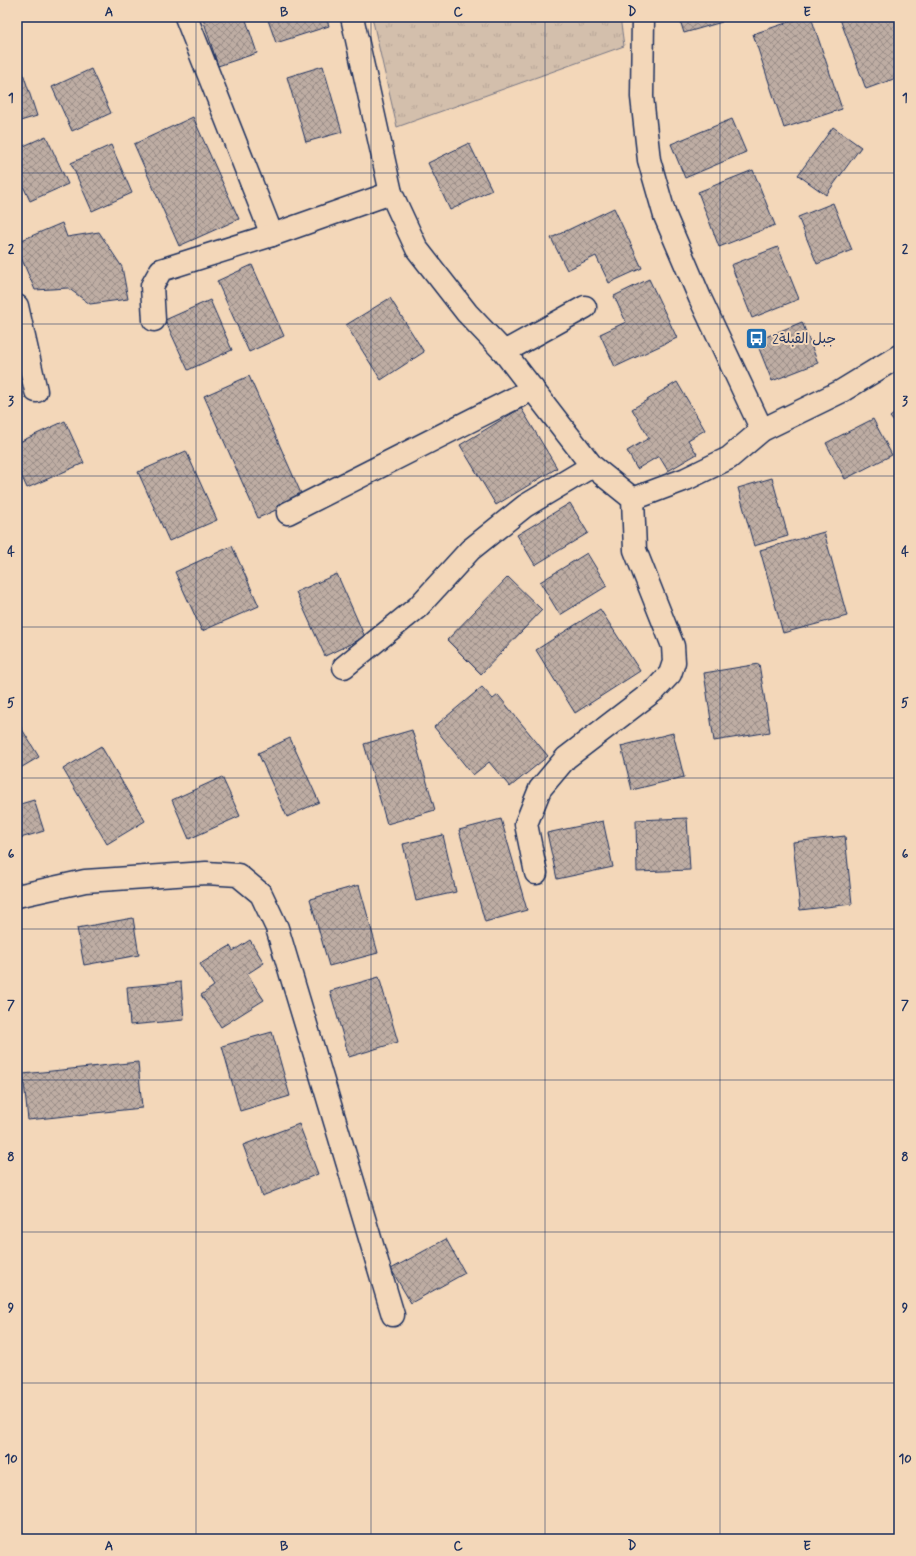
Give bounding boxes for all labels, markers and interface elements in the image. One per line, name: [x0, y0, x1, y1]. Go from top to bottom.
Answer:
text: A: [105, 4, 113, 21]
text: B: [280, 4, 289, 21]
text: C: [453, 4, 463, 21]
text: D: [628, 4, 637, 21]
text: E: [803, 4, 811, 21]
text: 1: [8, 90, 14, 107]
text: 1: [902, 90, 908, 107]
text: 2: [8, 241, 15, 258]
text: 2: [902, 241, 909, 258]
bus stop icon: جبل القبلة2: [744, 325, 770, 351]
place label: جبل القبلة2: [772, 330, 836, 348]
text: 3: [8, 393, 14, 410]
text: 3: [902, 393, 908, 410]
text: 4: [7, 544, 15, 561]
text: 4: [901, 544, 909, 561]
text: 5: [7, 695, 15, 712]
text: 5: [901, 695, 909, 712]
text: 6: [8, 846, 15, 863]
text: 6: [902, 846, 909, 863]
text: 7: [7, 997, 15, 1014]
text: 7: [901, 997, 909, 1014]
text: 8: [7, 1149, 15, 1166]
text: 8: [901, 1149, 909, 1166]
text: 9: [8, 1300, 15, 1317]
text: 9: [902, 1300, 909, 1317]
text: 10: [4, 1451, 18, 1468]
text: 10: [898, 1451, 912, 1468]
text: A: [105, 1538, 113, 1555]
text: B: [280, 1538, 289, 1555]
text: C: [453, 1538, 463, 1555]
text: D: [628, 1538, 637, 1555]
text: E: [803, 1538, 811, 1555]

